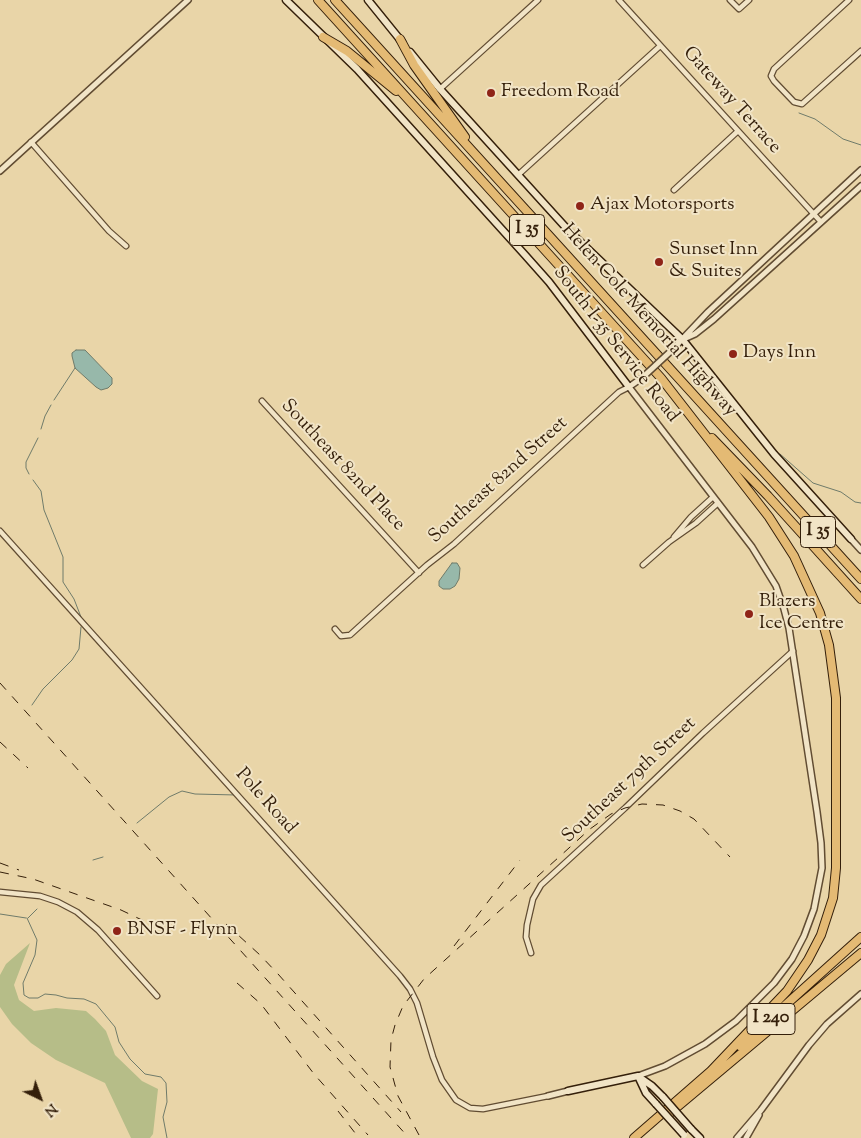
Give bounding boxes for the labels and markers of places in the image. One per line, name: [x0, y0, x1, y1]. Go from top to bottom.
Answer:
place label: Freedom Road: [501, 82, 619, 104]
marker: Freedom Road: [485, 87, 497, 99]
place label: Ajax Motorsports: [590, 195, 735, 217]
marker: Ajax Motorsports: [574, 200, 586, 212]
place label: Sunset Inn & Suites: [669, 240, 758, 284]
marker: Sunset Inn & Suites: [653, 256, 665, 268]
place label: Days Inn: [743, 343, 816, 365]
marker: Days Inn: [727, 348, 739, 360]
place label: Blazers Ice Centre: [759, 592, 844, 636]
marker: Blazers Ice Centre: [743, 608, 755, 620]
place label: BNSF - Flynn: [127, 920, 238, 942]
marker: BNSF - Flynn: [111, 925, 123, 937]

